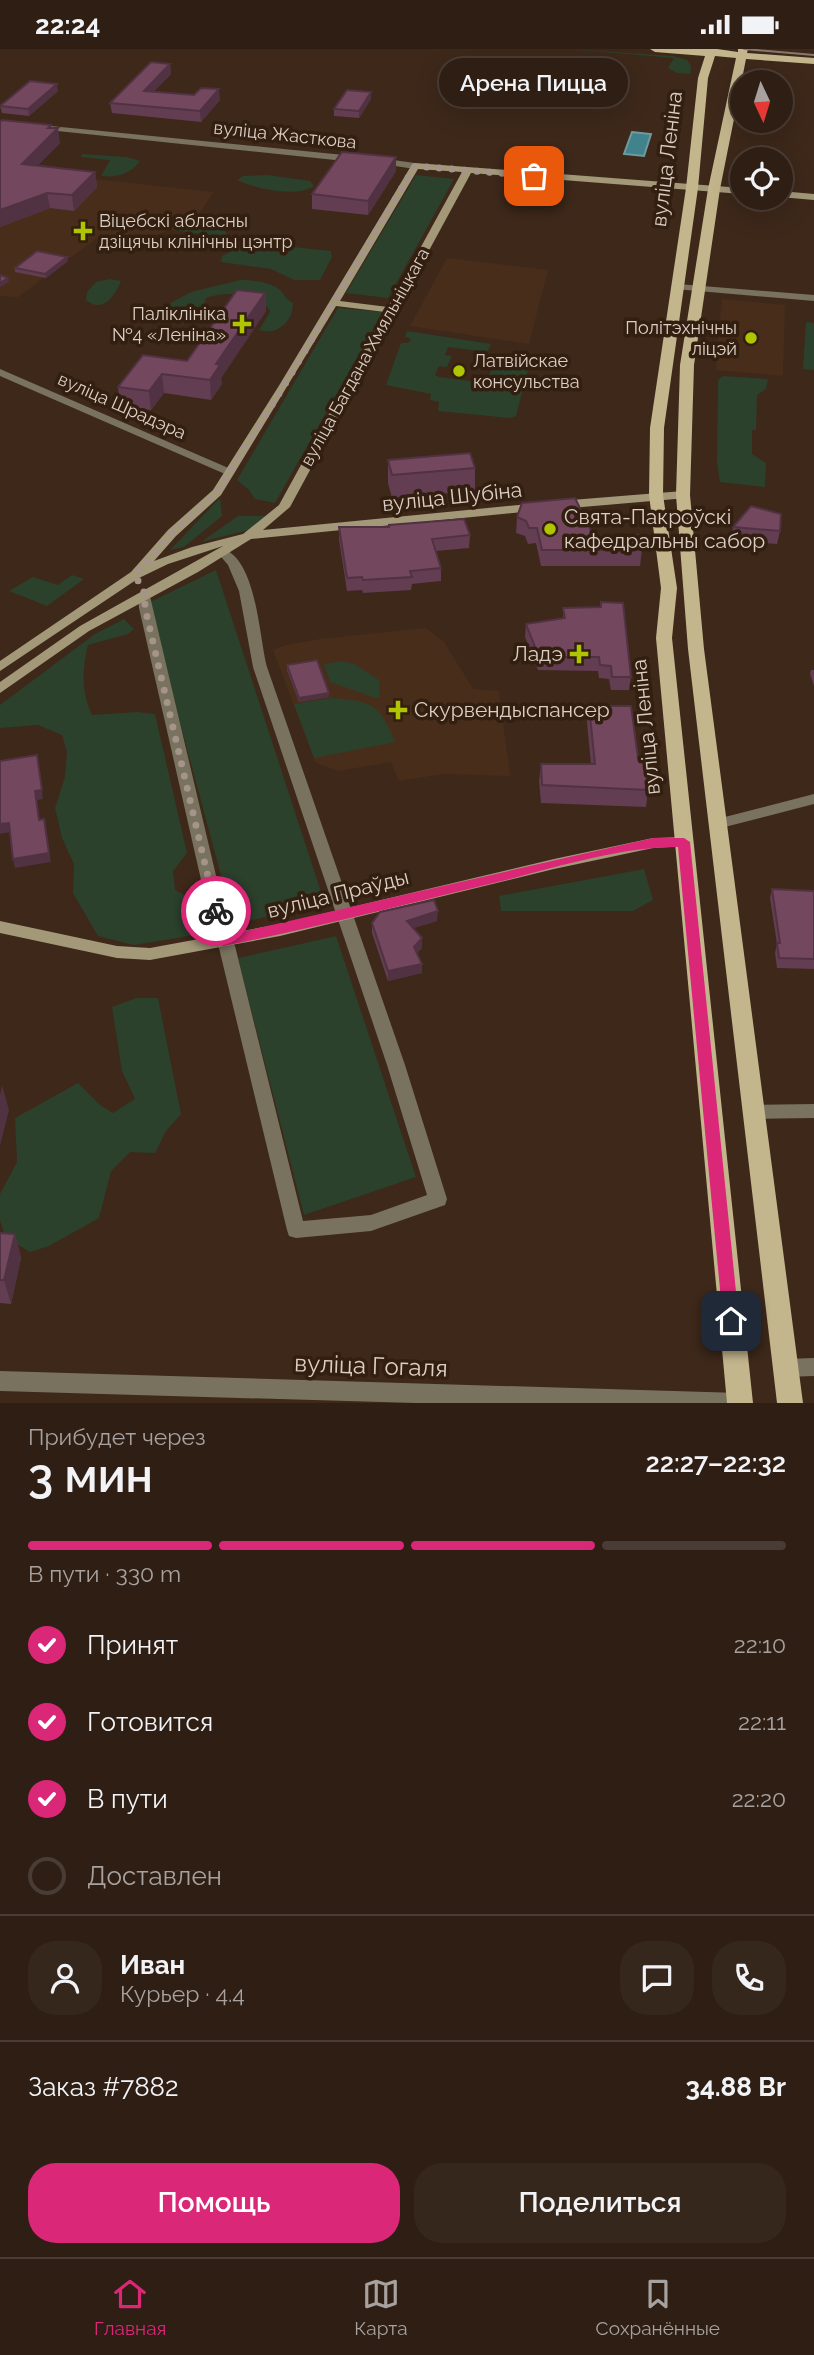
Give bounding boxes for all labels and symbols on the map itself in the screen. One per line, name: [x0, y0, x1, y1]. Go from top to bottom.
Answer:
callout: Арена Пицца: [440, 57, 628, 106]
north arrow: [730, 70, 793, 133]
street label: вуліца Леніна: [646, 90, 687, 228]
street label: вуліца Жасткова: [213, 117, 357, 152]
pin: [504, 146, 564, 206]
place label: Віцебскі абласны дзіцячы клінічны цэнтр: [99, 210, 293, 252]
marker: Віцебскі абласны дзіцячы клінічны цэнтр: [73, 221, 93, 241]
street label: вуліца Багдана Хмяльніцкага: [296, 244, 433, 469]
place label: Паліклініка №4 «Леніна»: [112, 303, 226, 345]
marker: Паліклініка №4 «Леніна»: [232, 314, 252, 334]
place label: Політэхнічны ліцэй: [625, 317, 737, 359]
marker: Політэхнічны ліцэй: [743, 330, 759, 346]
place label: Латвійскае консульства: [473, 350, 580, 392]
marker: Латвійскае консульства: [451, 363, 467, 379]
street label: вуліца Шрадэра: [55, 368, 189, 443]
street label: вуліца Шубіна: [381, 477, 523, 516]
place label: Свята-Пакроўскі кафедральны сабор: [564, 504, 765, 553]
marker: Свята-Пакроўскі кафедральны сабор: [542, 521, 558, 537]
place label: Ладэ: [512, 641, 563, 666]
marker: Ладэ: [569, 644, 589, 664]
street label: вуліца Леніна: [626, 658, 665, 796]
place label: Скурвендыспансер: [414, 697, 610, 722]
marker: Скурвендыспансер: [388, 700, 408, 720]
street label: вуліца Праўды: [265, 864, 411, 923]
courier: [181, 876, 251, 946]
pin: [701, 1291, 761, 1351]
street label: вуліца Гогаля: [294, 1348, 448, 1383]

